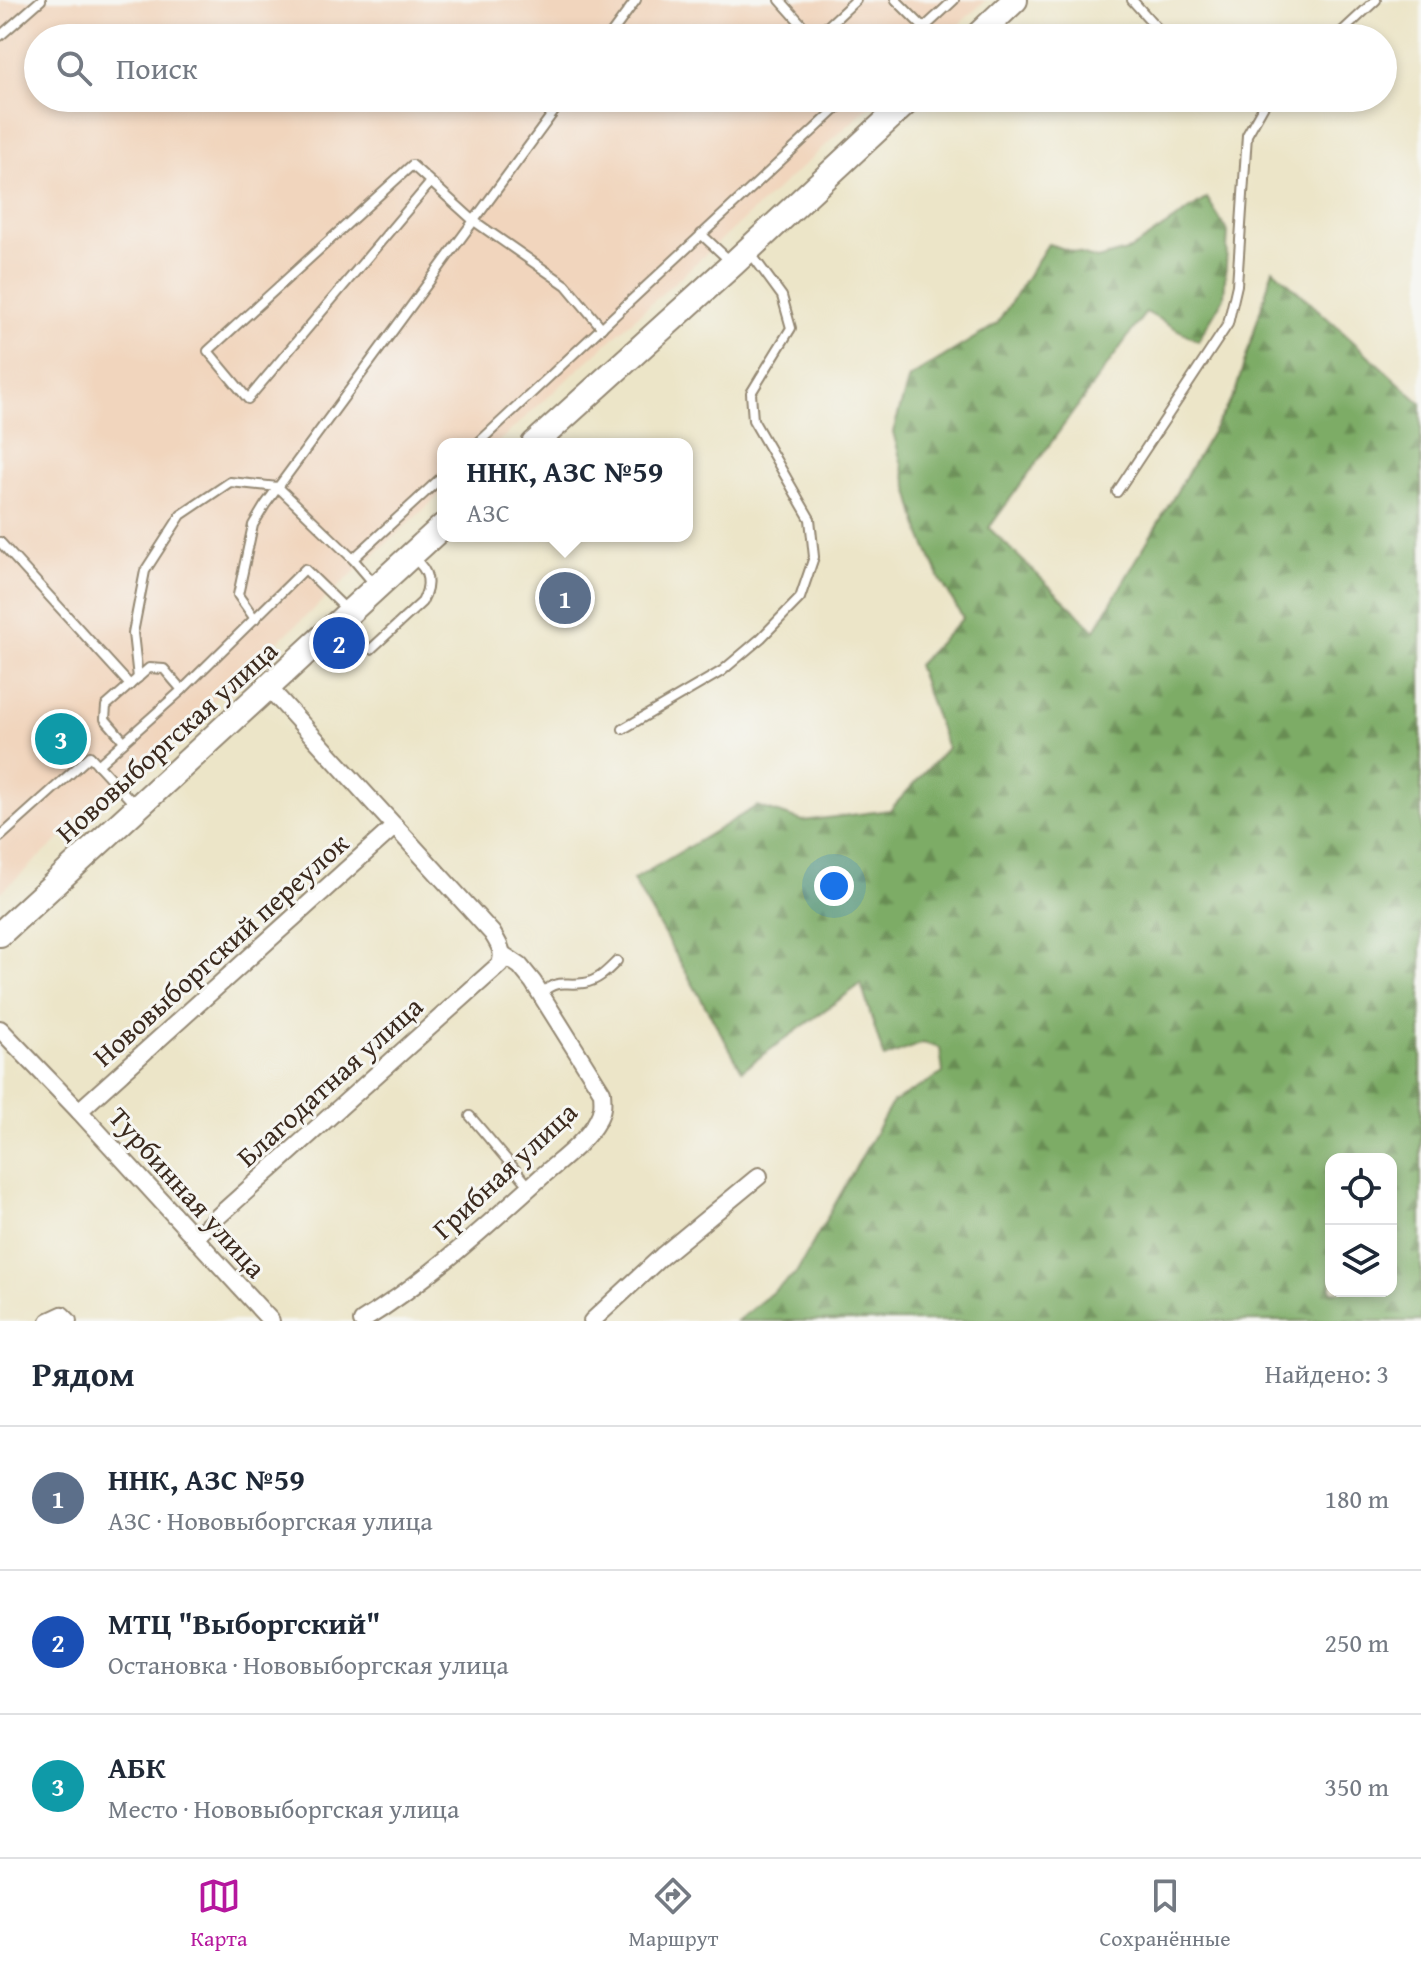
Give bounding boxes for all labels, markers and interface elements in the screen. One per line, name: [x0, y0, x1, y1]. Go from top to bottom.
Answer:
search box: [24, 24, 1397, 112]
icon: search: [52, 46, 96, 90]
text: Поиск: [116, 46, 198, 90]
popup: [437, 438, 693, 542]
text: ННК, АЗС №59: [467, 449, 663, 493]
text: АЗС: [467, 493, 510, 532]
pin: 1: [539, 568, 591, 628]
pin: 2: [313, 613, 365, 673]
street label: Нововыборгская улица: [46, 630, 286, 852]
pin: 3: [35, 709, 87, 769]
street label: Нововыборгский переулок: [83, 822, 357, 1075]
your location: [814, 866, 854, 906]
street label: Благодатная улица: [227, 986, 432, 1176]
street label: Грибная улица: [422, 1091, 586, 1248]
street label: Турбинная улица: [100, 1097, 277, 1287]
map controls: [1325, 1153, 1397, 1297]
button: locate: [1325, 1153, 1397, 1225]
button: layers: [1325, 1225, 1397, 1297]
text: Рядом: [32, 1349, 135, 1398]
text: Найдено: 3: [1265, 1354, 1389, 1393]
text: ННК, АЗС №59: [108, 1457, 305, 1501]
text: 1: [51, 1479, 65, 1518]
text: 180 m: [1324, 1479, 1389, 1518]
text: АЗС · Нововыборгская улица: [108, 1501, 433, 1540]
text: МТЦ "Выборгский": [108, 1601, 380, 1645]
text: 2: [51, 1623, 65, 1662]
text: 250 m: [1324, 1623, 1389, 1662]
text: Остановка · Нововыборгская улица: [108, 1645, 509, 1684]
text: АБК: [108, 1745, 166, 1789]
text: 3: [51, 1767, 65, 1806]
text: 350 m: [1324, 1767, 1389, 1806]
text: Место · Нововыборгская улица: [108, 1789, 459, 1828]
tab: Карта: [190, 1874, 247, 1954]
tab: Маршрут: [628, 1874, 718, 1954]
tab: Сохранённые: [1099, 1874, 1230, 1954]

